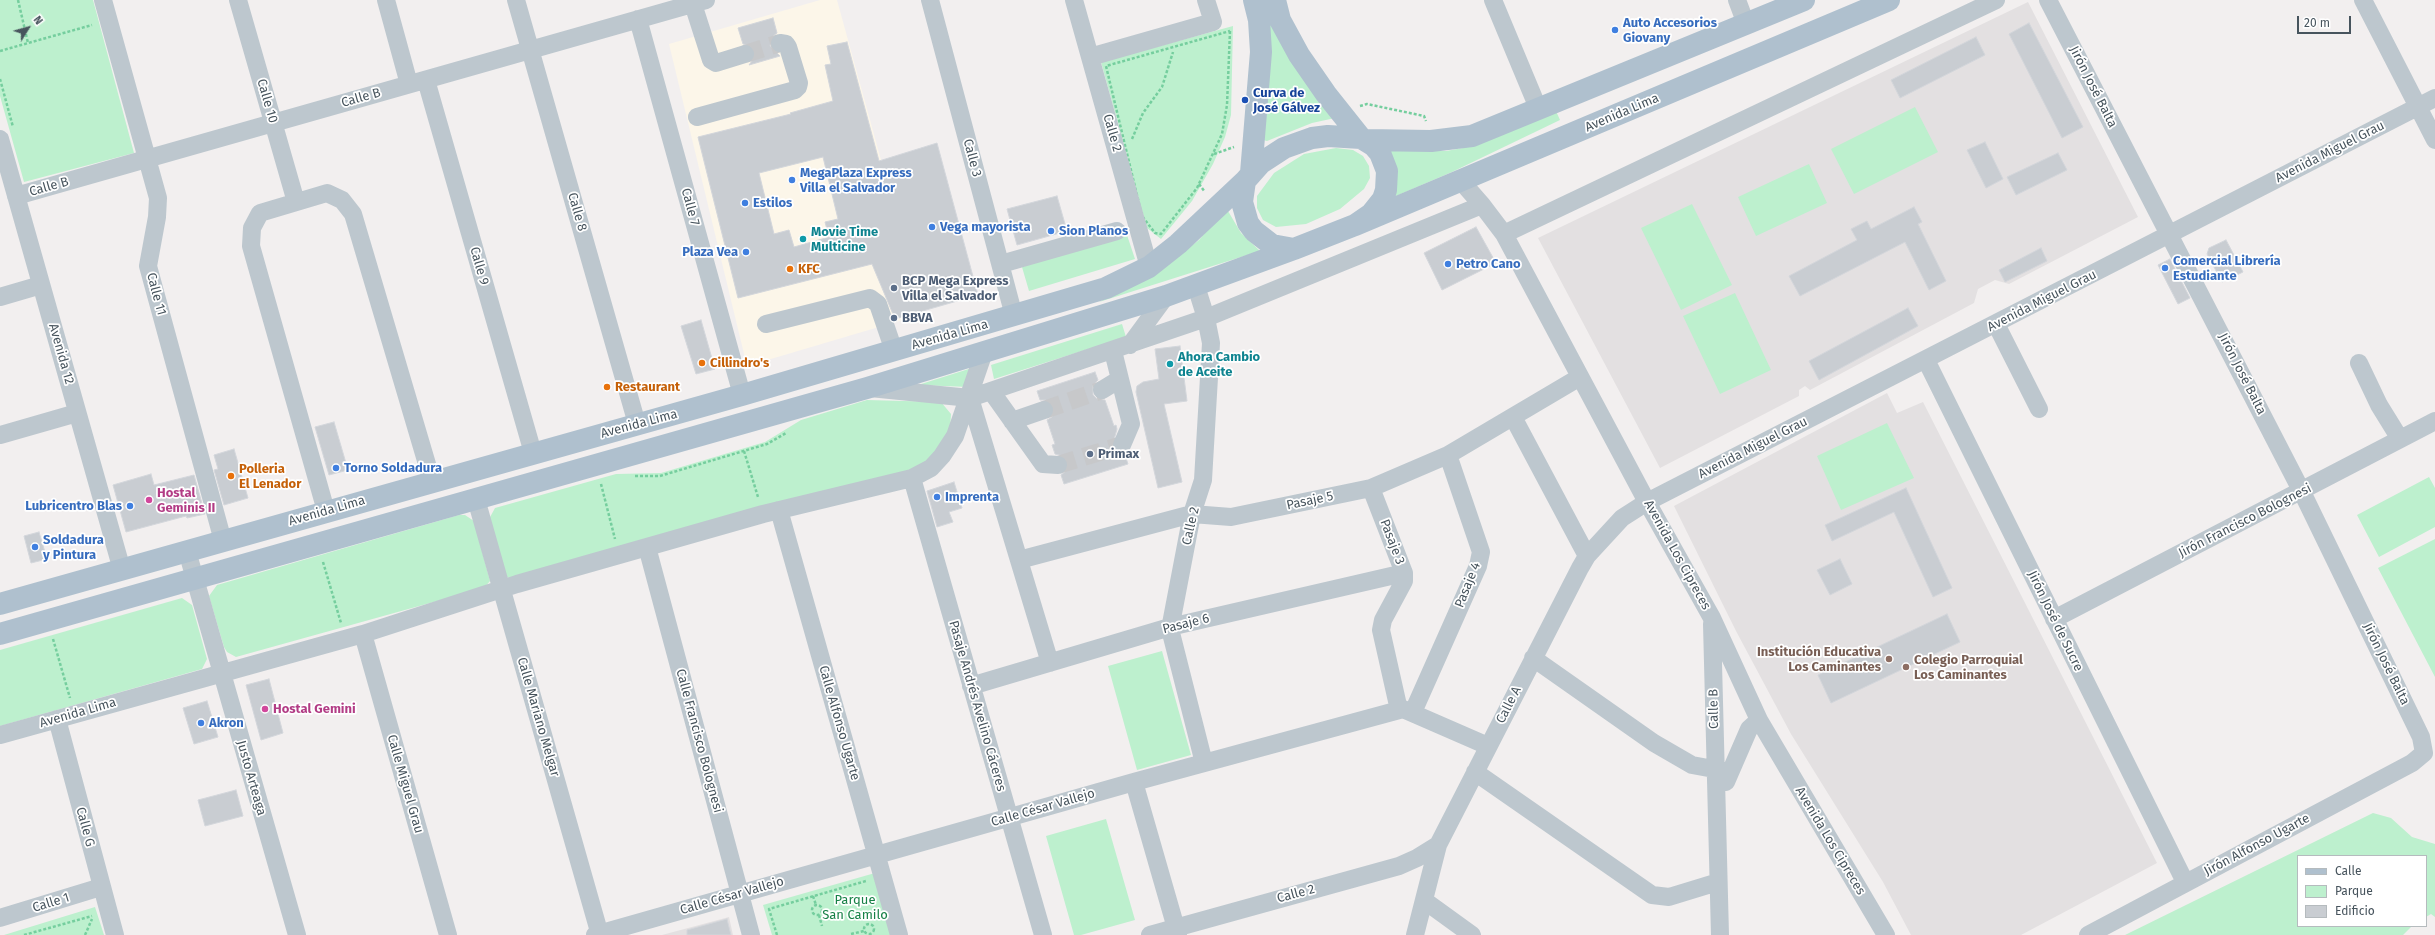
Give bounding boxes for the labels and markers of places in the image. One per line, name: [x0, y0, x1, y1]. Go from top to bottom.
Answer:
place label: Auto Accesorios Giovany: [1623, 15, 1717, 46]
marker: Auto Accesorios Giovany: [1610, 25, 1620, 35]
place label: Curva de José Gálvez: [1253, 85, 1320, 116]
marker: Curva de José Gálvez: [1240, 95, 1250, 105]
place label: MegaPlaza Express Villa el Salvador: [800, 165, 912, 196]
marker: MegaPlaza Express Villa el Salvador: [787, 175, 797, 185]
place label: Estilos: [753, 195, 792, 211]
marker: Estilos: [740, 198, 750, 208]
place label: Vega mayorista: [940, 219, 1031, 235]
marker: Vega mayorista: [927, 222, 937, 232]
place label: Sion Planos: [1059, 223, 1128, 239]
place label: Movie Time Multicine: [811, 224, 878, 255]
marker: Sion Planos: [1046, 226, 1056, 236]
marker: Movie Time Multicine: [798, 234, 808, 244]
place label: Plaza Vea: [682, 244, 738, 260]
marker: Plaza Vea: [741, 247, 751, 257]
place label: Comercial Librería Estudiante: [2173, 253, 2281, 284]
place label: Petro Cano: [1456, 256, 1521, 272]
marker: Petro Cano: [1443, 259, 1453, 269]
place label: KFC: [798, 261, 820, 277]
marker: Comercial Librería Estudiante: [2160, 263, 2170, 273]
marker: KFC: [785, 264, 795, 274]
place label: BCP Mega Express Villa el Salvador: [902, 273, 1009, 304]
marker: BCP Mega Express Villa el Salvador: [889, 283, 899, 293]
place label: BBVA: [902, 310, 933, 326]
marker: BBVA: [889, 313, 899, 323]
place label: Ahora Cambio de Aceite: [1178, 349, 1260, 380]
place label: Cillindro's: [710, 355, 769, 371]
marker: Cillindro's: [697, 358, 707, 368]
marker: Ahora Cambio de Aceite: [1165, 359, 1175, 369]
place label: Restaurant: [615, 379, 680, 395]
marker: Restaurant: [602, 382, 612, 392]
place label: Primax: [1098, 446, 1139, 462]
marker: Primax: [1085, 449, 1095, 459]
place label: Torno Soldadura: [344, 460, 442, 476]
place label: Polleria El Lenador: [239, 461, 301, 492]
marker: Torno Soldadura: [331, 463, 341, 473]
marker: Polleria El Lenador: [226, 471, 236, 481]
place label: Hostal Geminis II: [157, 485, 215, 516]
place label: Imprenta: [945, 489, 999, 505]
marker: Imprenta: [932, 492, 942, 502]
marker: Hostal Geminis II: [144, 495, 154, 505]
place label: Lubricentro Blas: [25, 498, 122, 514]
marker: Lubricentro Blas: [125, 501, 135, 511]
place label: Soldadura y Pintura: [43, 532, 104, 563]
marker: Soldadura y Pintura: [30, 542, 40, 552]
place label: Institución Educativa Los Caminantes: [1757, 644, 1881, 675]
place label: Colegio Parroquial Los Caminantes: [1914, 652, 2023, 683]
marker: Institución Educativa Los Caminantes: [1884, 654, 1894, 664]
marker: Colegio Parroquial Los Caminantes: [1901, 662, 1911, 672]
place label: Hostal Gemini: [273, 701, 356, 717]
marker: Hostal Gemini: [260, 704, 270, 714]
place label: Akron: [209, 715, 244, 731]
marker: Akron: [196, 718, 206, 728]

